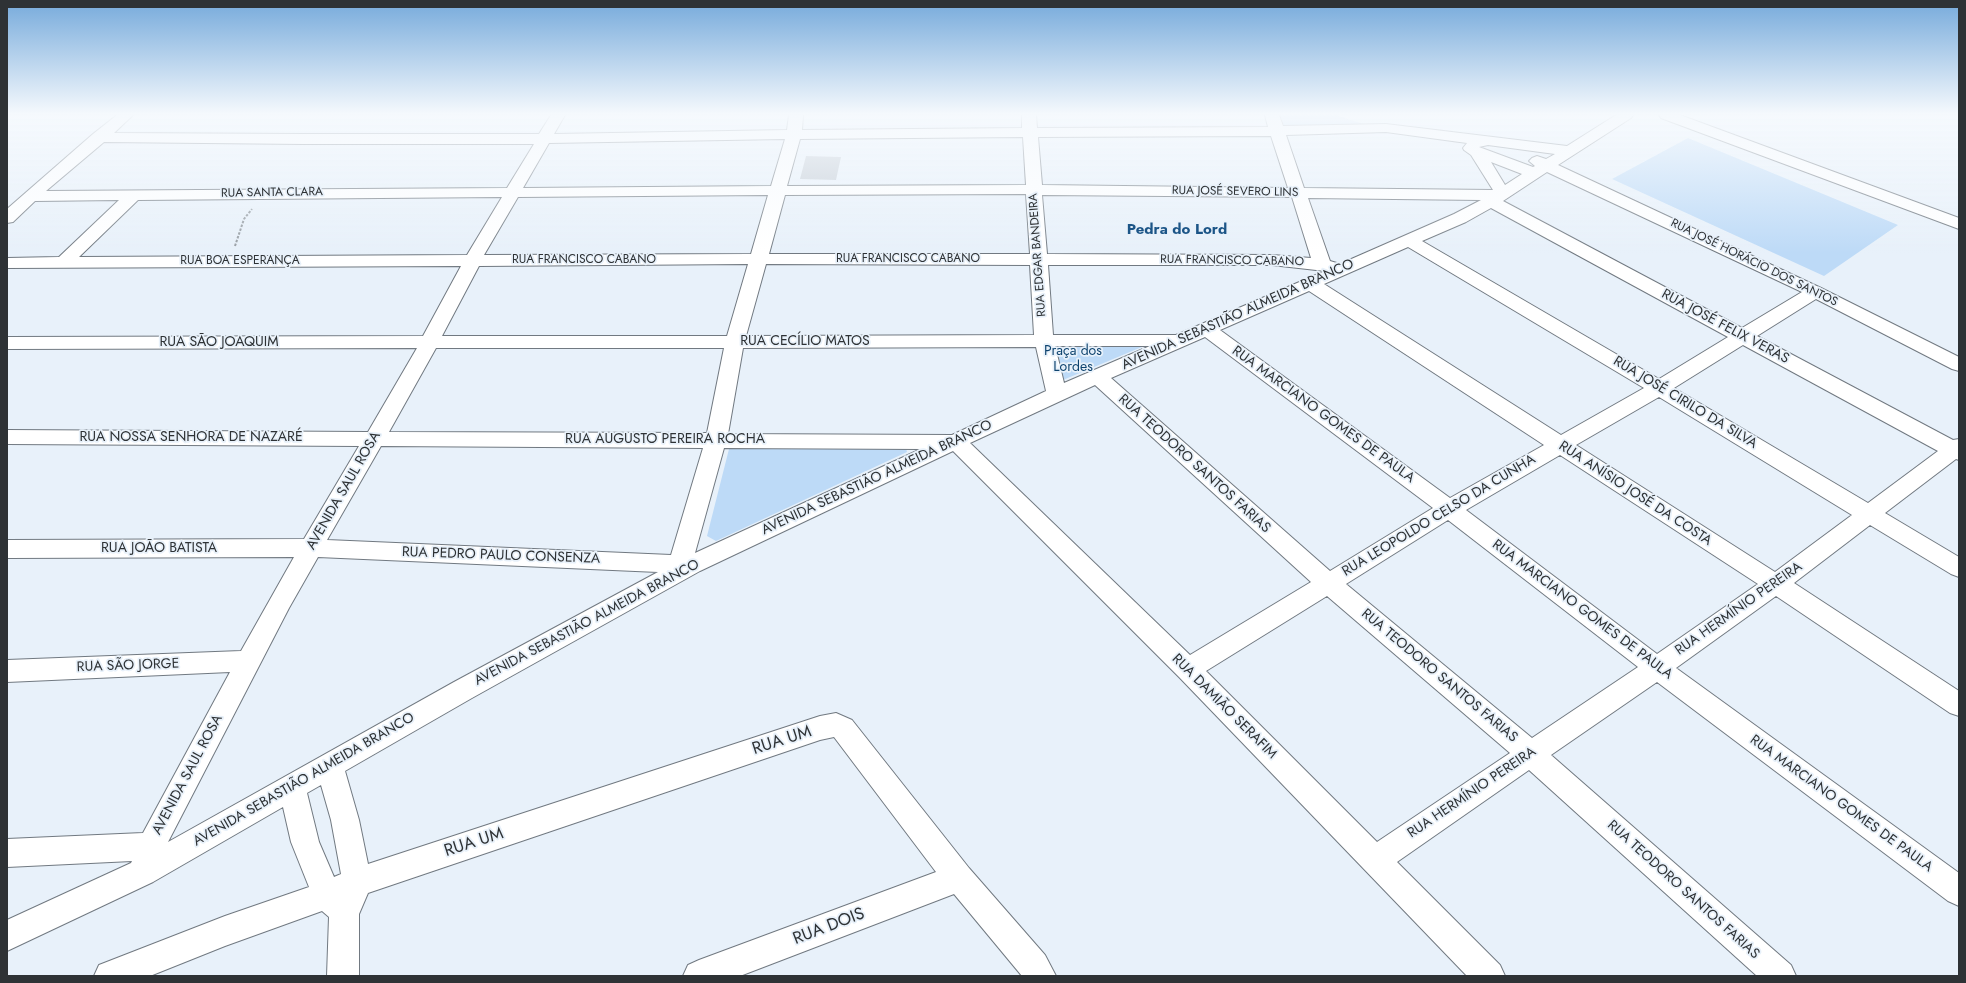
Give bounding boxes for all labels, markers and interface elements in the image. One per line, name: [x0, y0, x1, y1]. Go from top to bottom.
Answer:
street label: RUA JOSÉ SEVERO LINS: [1172, 184, 1298, 200]
street label: RUA SANTA CLARA: [221, 185, 323, 201]
street label: RUA EDGAR BANDEIRA: [1027, 193, 1049, 317]
street label: RUA JOSÉ HORÁCIO DOS SANTOS: [1668, 216, 1840, 310]
district label: Pedra do Lord: [1127, 221, 1227, 239]
street label: RUA FRANCISCO CABANO: [836, 252, 980, 266]
street label: RUA FRANCISCO CABANO: [512, 253, 656, 267]
street label: RUA FRANCISCO CABANO: [1160, 253, 1304, 269]
street label: RUA BOA ESPERANÇA: [180, 254, 300, 268]
street label: AVENIDA SEBASTIÃO ALMEIDA BRANCO: [1119, 256, 1357, 374]
street label: RUA JOSÉ FELIX VERAS: [1658, 286, 1792, 368]
street label: RUA CECÍLIO MATOS: [740, 334, 870, 350]
street label: RUA SÃO JOAQUIM: [159, 335, 279, 351]
street label: RUA MARCIANO GOMES DE PAULA: [1228, 343, 1418, 487]
park label: Praça dos Lordes: [1044, 344, 1102, 376]
street label: RUA JOSÉ CIRILO DA SILVA: [1610, 353, 1760, 453]
street label: RUA TEODORO SANTOS FARIAS: [1114, 391, 1274, 537]
street label: AVENIDA SEBASTIÃO ALMEIDA BRANCO: [759, 417, 995, 539]
street label: AVENIDA SAUL ROSA: [303, 429, 385, 553]
street label: RUA NOSSA SENHORA DE NAZARÉ: [79, 430, 303, 446]
street label: RUA AUGUSTO PEREIRA ROCHA: [565, 432, 765, 448]
street label: RUA ANÍSIO JOSÉ DA COSTA: [1555, 438, 1715, 550]
street label: RUA LEOPOLDO CELSO DA CUNHA: [1339, 452, 1539, 580]
street label: RUA MARCIANO GOMES DE PAULA: [1488, 537, 1676, 683]
street label: RUA JOÃO BATISTA: [101, 541, 217, 557]
street label: RUA PEDRO PAULO CONSENZA: [402, 544, 600, 568]
street label: AVENIDA SEBASTIÃO ALMEIDA BRANCO: [472, 556, 702, 690]
street label: RUA HERMÍNIO PEREIRA: [1672, 559, 1806, 659]
street label: RUA TEODORO SANTOS FARIAS: [1357, 606, 1521, 746]
street label: RUA DAMIÃO SERAFIM: [1168, 651, 1280, 763]
street label: RUA SÃO JORGE: [76, 656, 180, 676]
street label: AVENIDA SEBASTIÃO ALMEIDA BRANCO: [190, 710, 418, 850]
street label: AVENIDA SAUL ROSA: [149, 712, 227, 838]
street label: RUA UM: [750, 722, 814, 760]
street label: RUA MARCIANO GOMES DE PAULA: [1746, 732, 1936, 876]
street label: RUA HERMÍNIO PEREIRA: [1405, 744, 1539, 842]
street label: RUA TEODORO SANTOS FARIAS: [1603, 817, 1763, 963]
street label: RUA UM: [442, 824, 506, 862]
street label: RUA DOIS: [790, 904, 868, 950]

